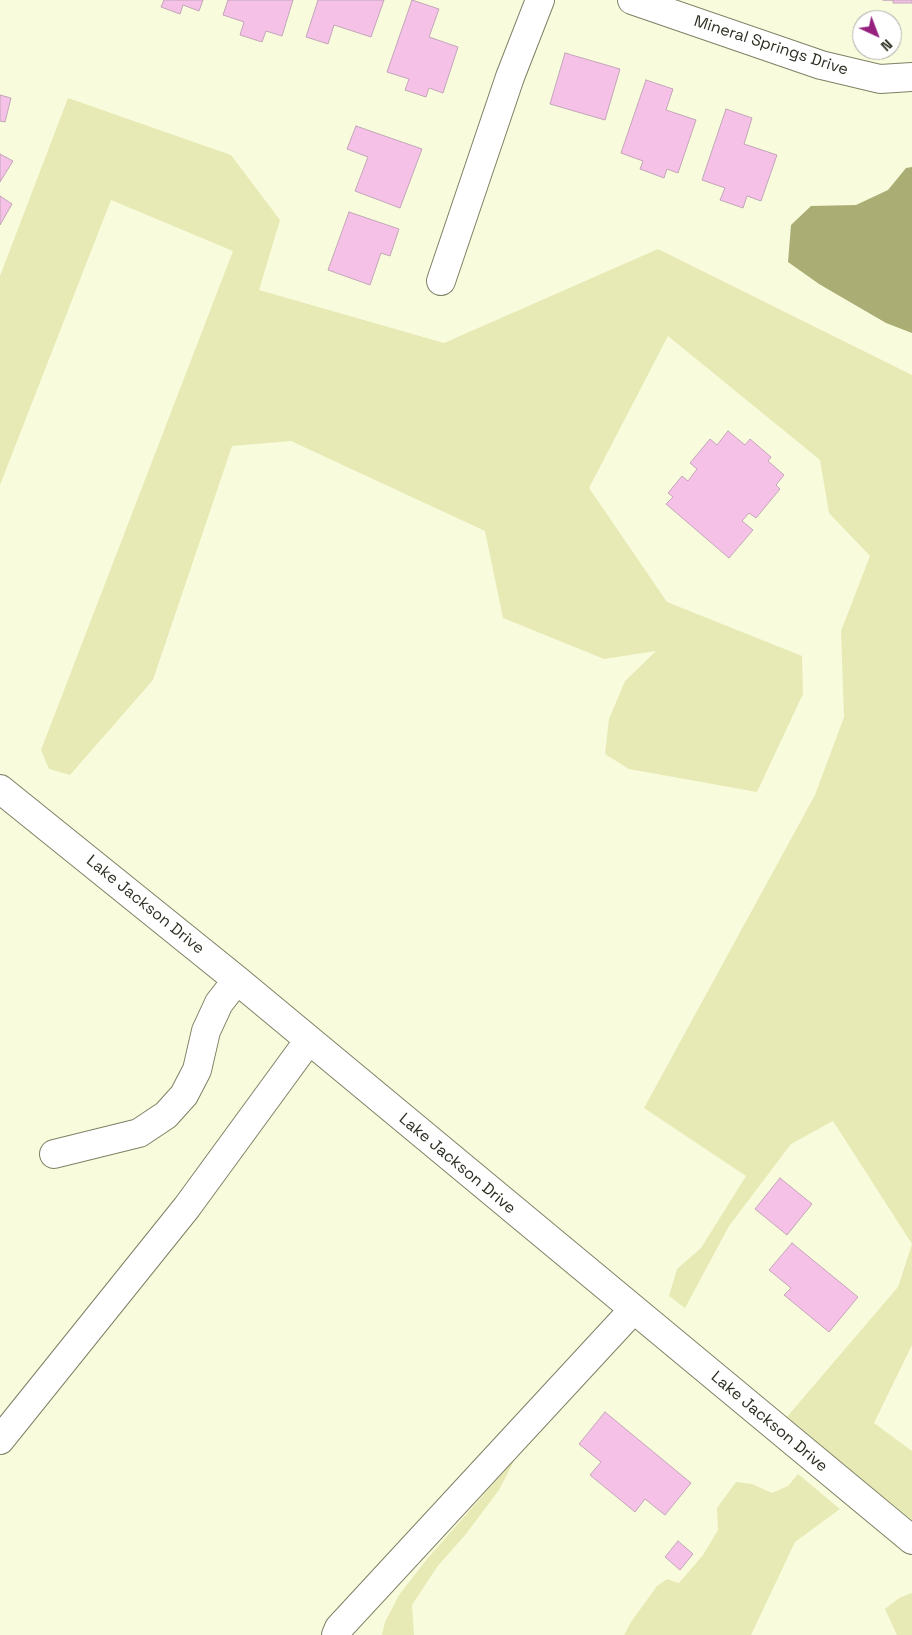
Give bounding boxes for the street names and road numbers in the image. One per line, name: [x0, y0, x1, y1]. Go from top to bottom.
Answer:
street label: Mineral Springs Drive: [691, 12, 851, 80]
street label: Lake Jackson Drive: [82, 851, 208, 959]
street label: Lake Jackson Drive: [395, 1110, 519, 1218]
street label: Lake Jackson Drive: [707, 1368, 831, 1476]

